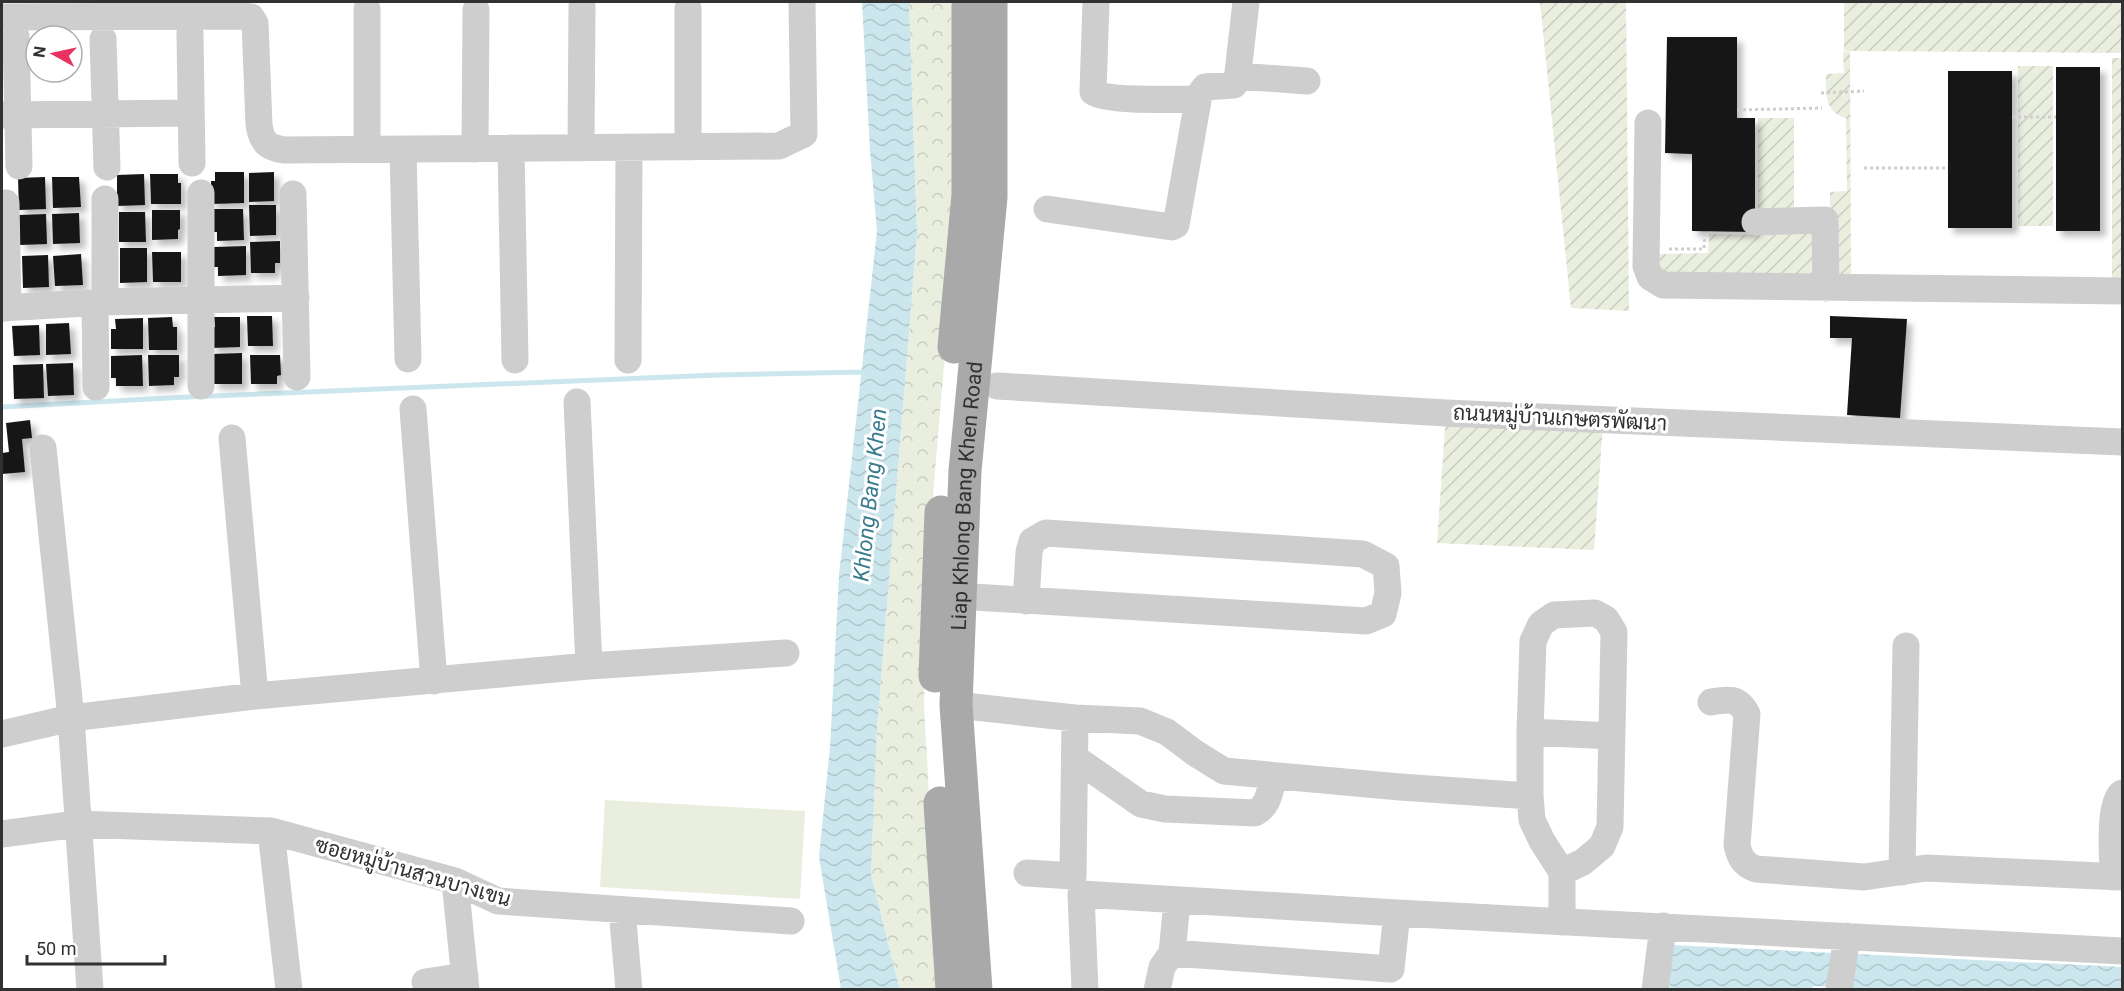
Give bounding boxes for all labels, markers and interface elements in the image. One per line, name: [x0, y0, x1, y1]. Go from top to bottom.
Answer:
north arrow: [24, 24, 84, 84]
text: N: [29, 45, 50, 59]
street label: Liap Khlong Bang Khen Road: [947, 360, 987, 631]
street label: ถนนหมู่บ้านเกษตรพัฒนา: [1452, 400, 1668, 439]
water label: Khlong Bang Khen: [848, 407, 892, 583]
street label: ซอยหมู่บ้านสวนบางเขน: [312, 833, 514, 914]
scale bar: [27, 928, 165, 966]
text: 50 m: [36, 938, 76, 959]

